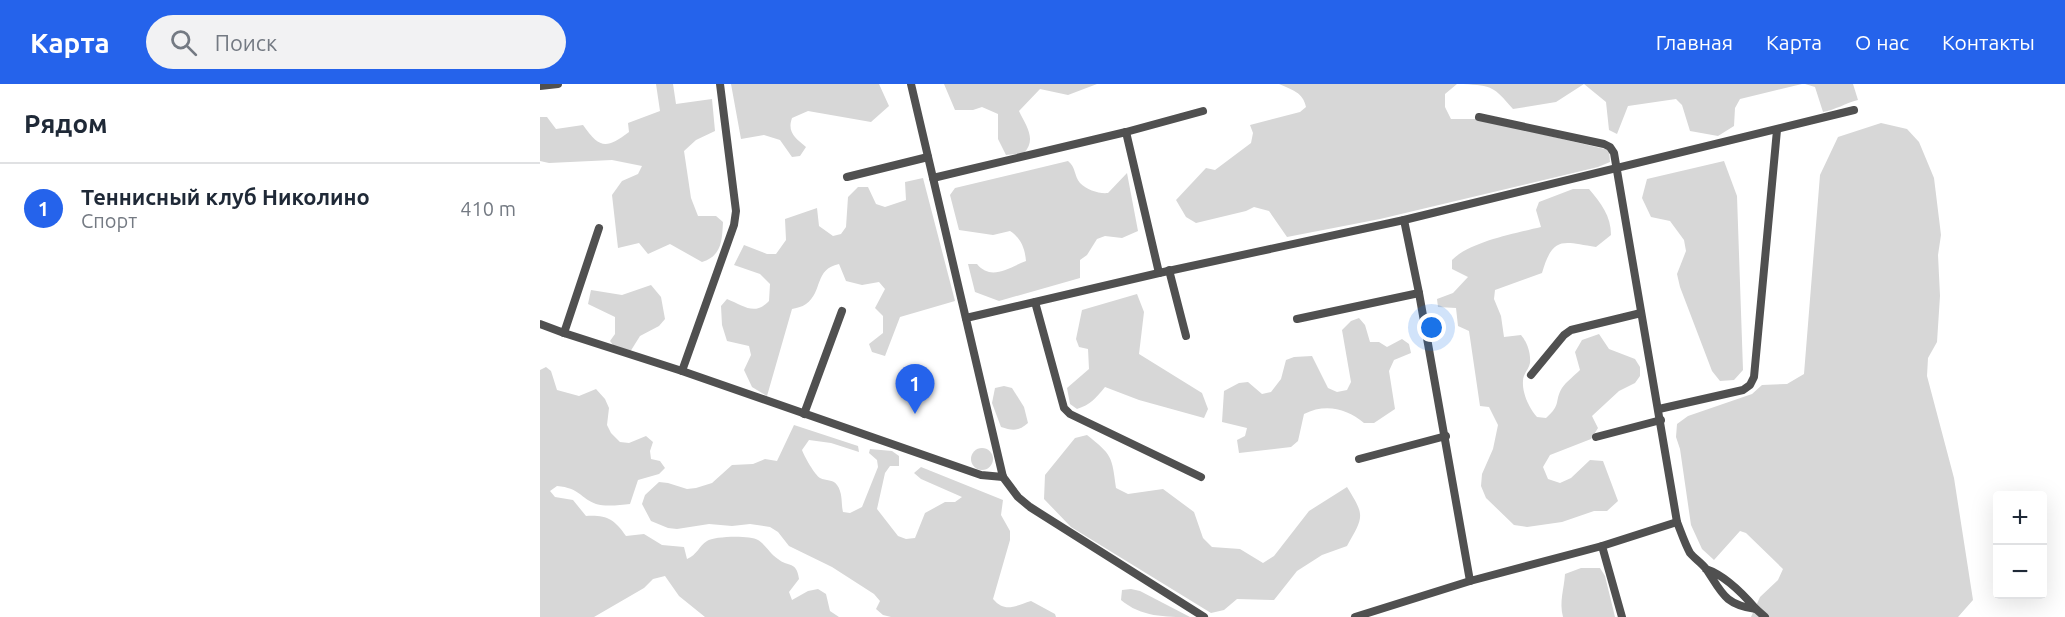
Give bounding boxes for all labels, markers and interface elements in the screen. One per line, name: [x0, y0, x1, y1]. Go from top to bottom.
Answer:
search box: [146, 15, 566, 69]
icon: search: [167, 26, 200, 59]
text: Карта: [30, 27, 110, 58]
text: Поиск: [215, 30, 277, 55]
text: Главная: [1656, 30, 1733, 54]
text: Карта: [1766, 30, 1822, 54]
text: О нас: [1855, 30, 1909, 54]
text: Контакты: [1942, 30, 2035, 54]
text: Рядом: [24, 109, 108, 138]
text: Теннисный клуб Николино: [81, 184, 370, 209]
text: 1: [38, 197, 49, 220]
text: 410 m: [460, 197, 516, 220]
text: Спорт: [81, 209, 137, 232]
your location: [1417, 313, 1446, 342]
pin: 1: [896, 364, 934, 414]
map controls: [1993, 491, 2047, 599]
button: +: [1993, 491, 2047, 545]
button: −: [1993, 545, 2047, 599]

